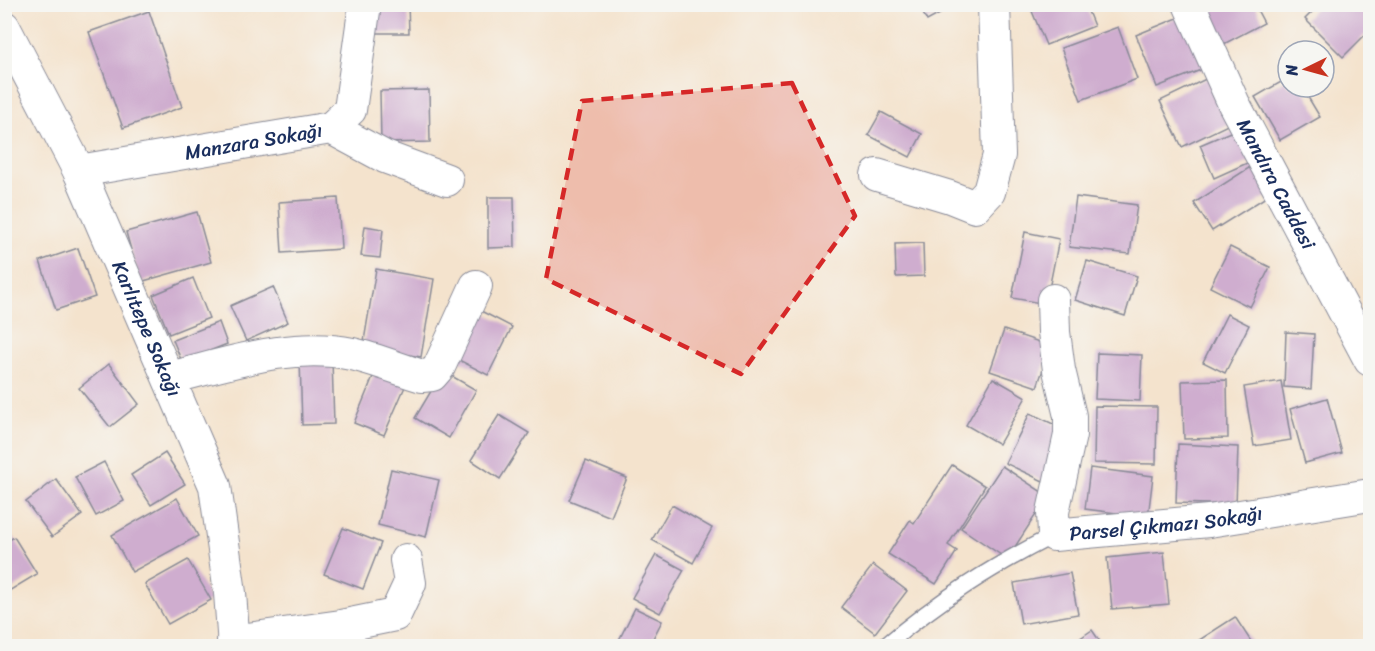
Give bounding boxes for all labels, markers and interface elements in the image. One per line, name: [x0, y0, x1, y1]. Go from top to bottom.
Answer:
north arrow: [1276, 39, 1336, 99]
text: N: [1277, 63, 1307, 78]
street label: Manzara Sokağı: [182, 112, 325, 170]
street label: Mandıra Caddesi: [1227, 112, 1326, 257]
street label: Karlıtepe Sokağı: [102, 255, 192, 402]
street label: Parsel Çıkmazı Sokağı: [1068, 495, 1265, 551]

